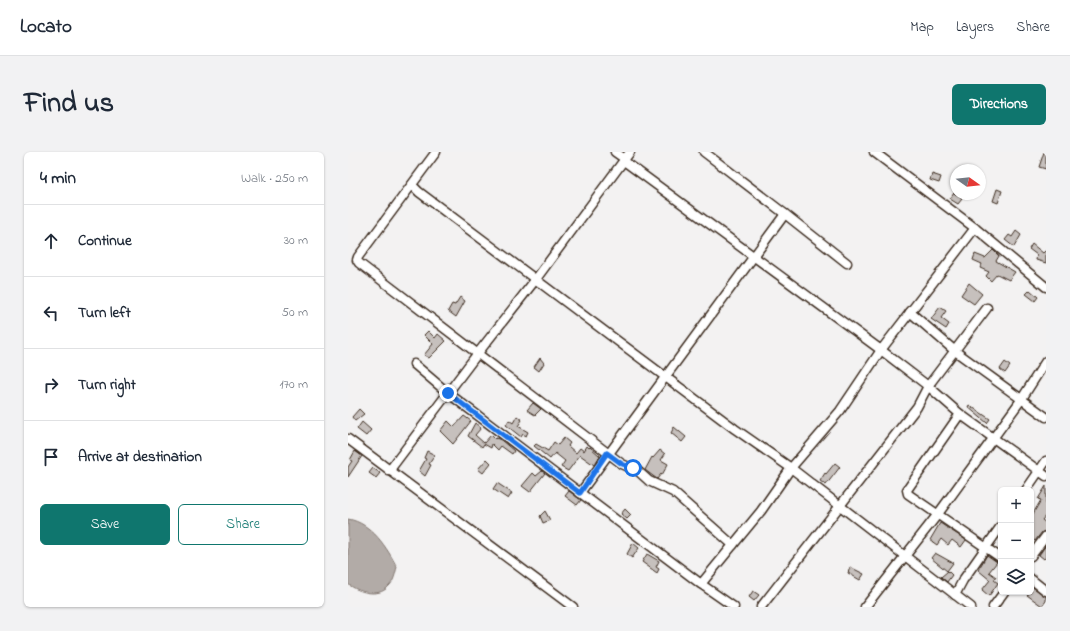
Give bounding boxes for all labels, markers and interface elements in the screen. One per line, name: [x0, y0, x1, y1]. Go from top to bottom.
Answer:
text: Locato: [20, 14, 72, 41]
text: Map: [910, 17, 934, 38]
text: Layers: [956, 17, 994, 38]
text: Share: [1016, 17, 1050, 38]
text: Find us: [24, 84, 114, 125]
button: Directions: [952, 84, 1046, 125]
north arrow: [950, 164, 986, 200]
text: 4 min: [40, 166, 76, 191]
text: Walk · 250 m: [241, 169, 308, 188]
icon: ahead: [40, 230, 62, 252]
text: Continue: [78, 230, 132, 252]
text: 30 m: [284, 231, 308, 250]
icon: left: [40, 302, 62, 324]
text: Turn left: [78, 302, 131, 324]
text: 50 m: [282, 303, 308, 322]
icon: right: [40, 374, 62, 396]
text: Turn right: [78, 374, 136, 396]
text: 170 m: [280, 375, 308, 394]
route end: [439, 384, 457, 402]
icon: arrive: [40, 446, 62, 468]
text: Arrive at destination: [78, 446, 202, 468]
route start: [624, 459, 642, 477]
map controls: [998, 487, 1034, 595]
button: +: [998, 487, 1034, 523]
button: Save: [40, 504, 170, 545]
button: Share: [178, 504, 308, 545]
button: −: [998, 523, 1034, 559]
button: layers: [998, 559, 1034, 595]

